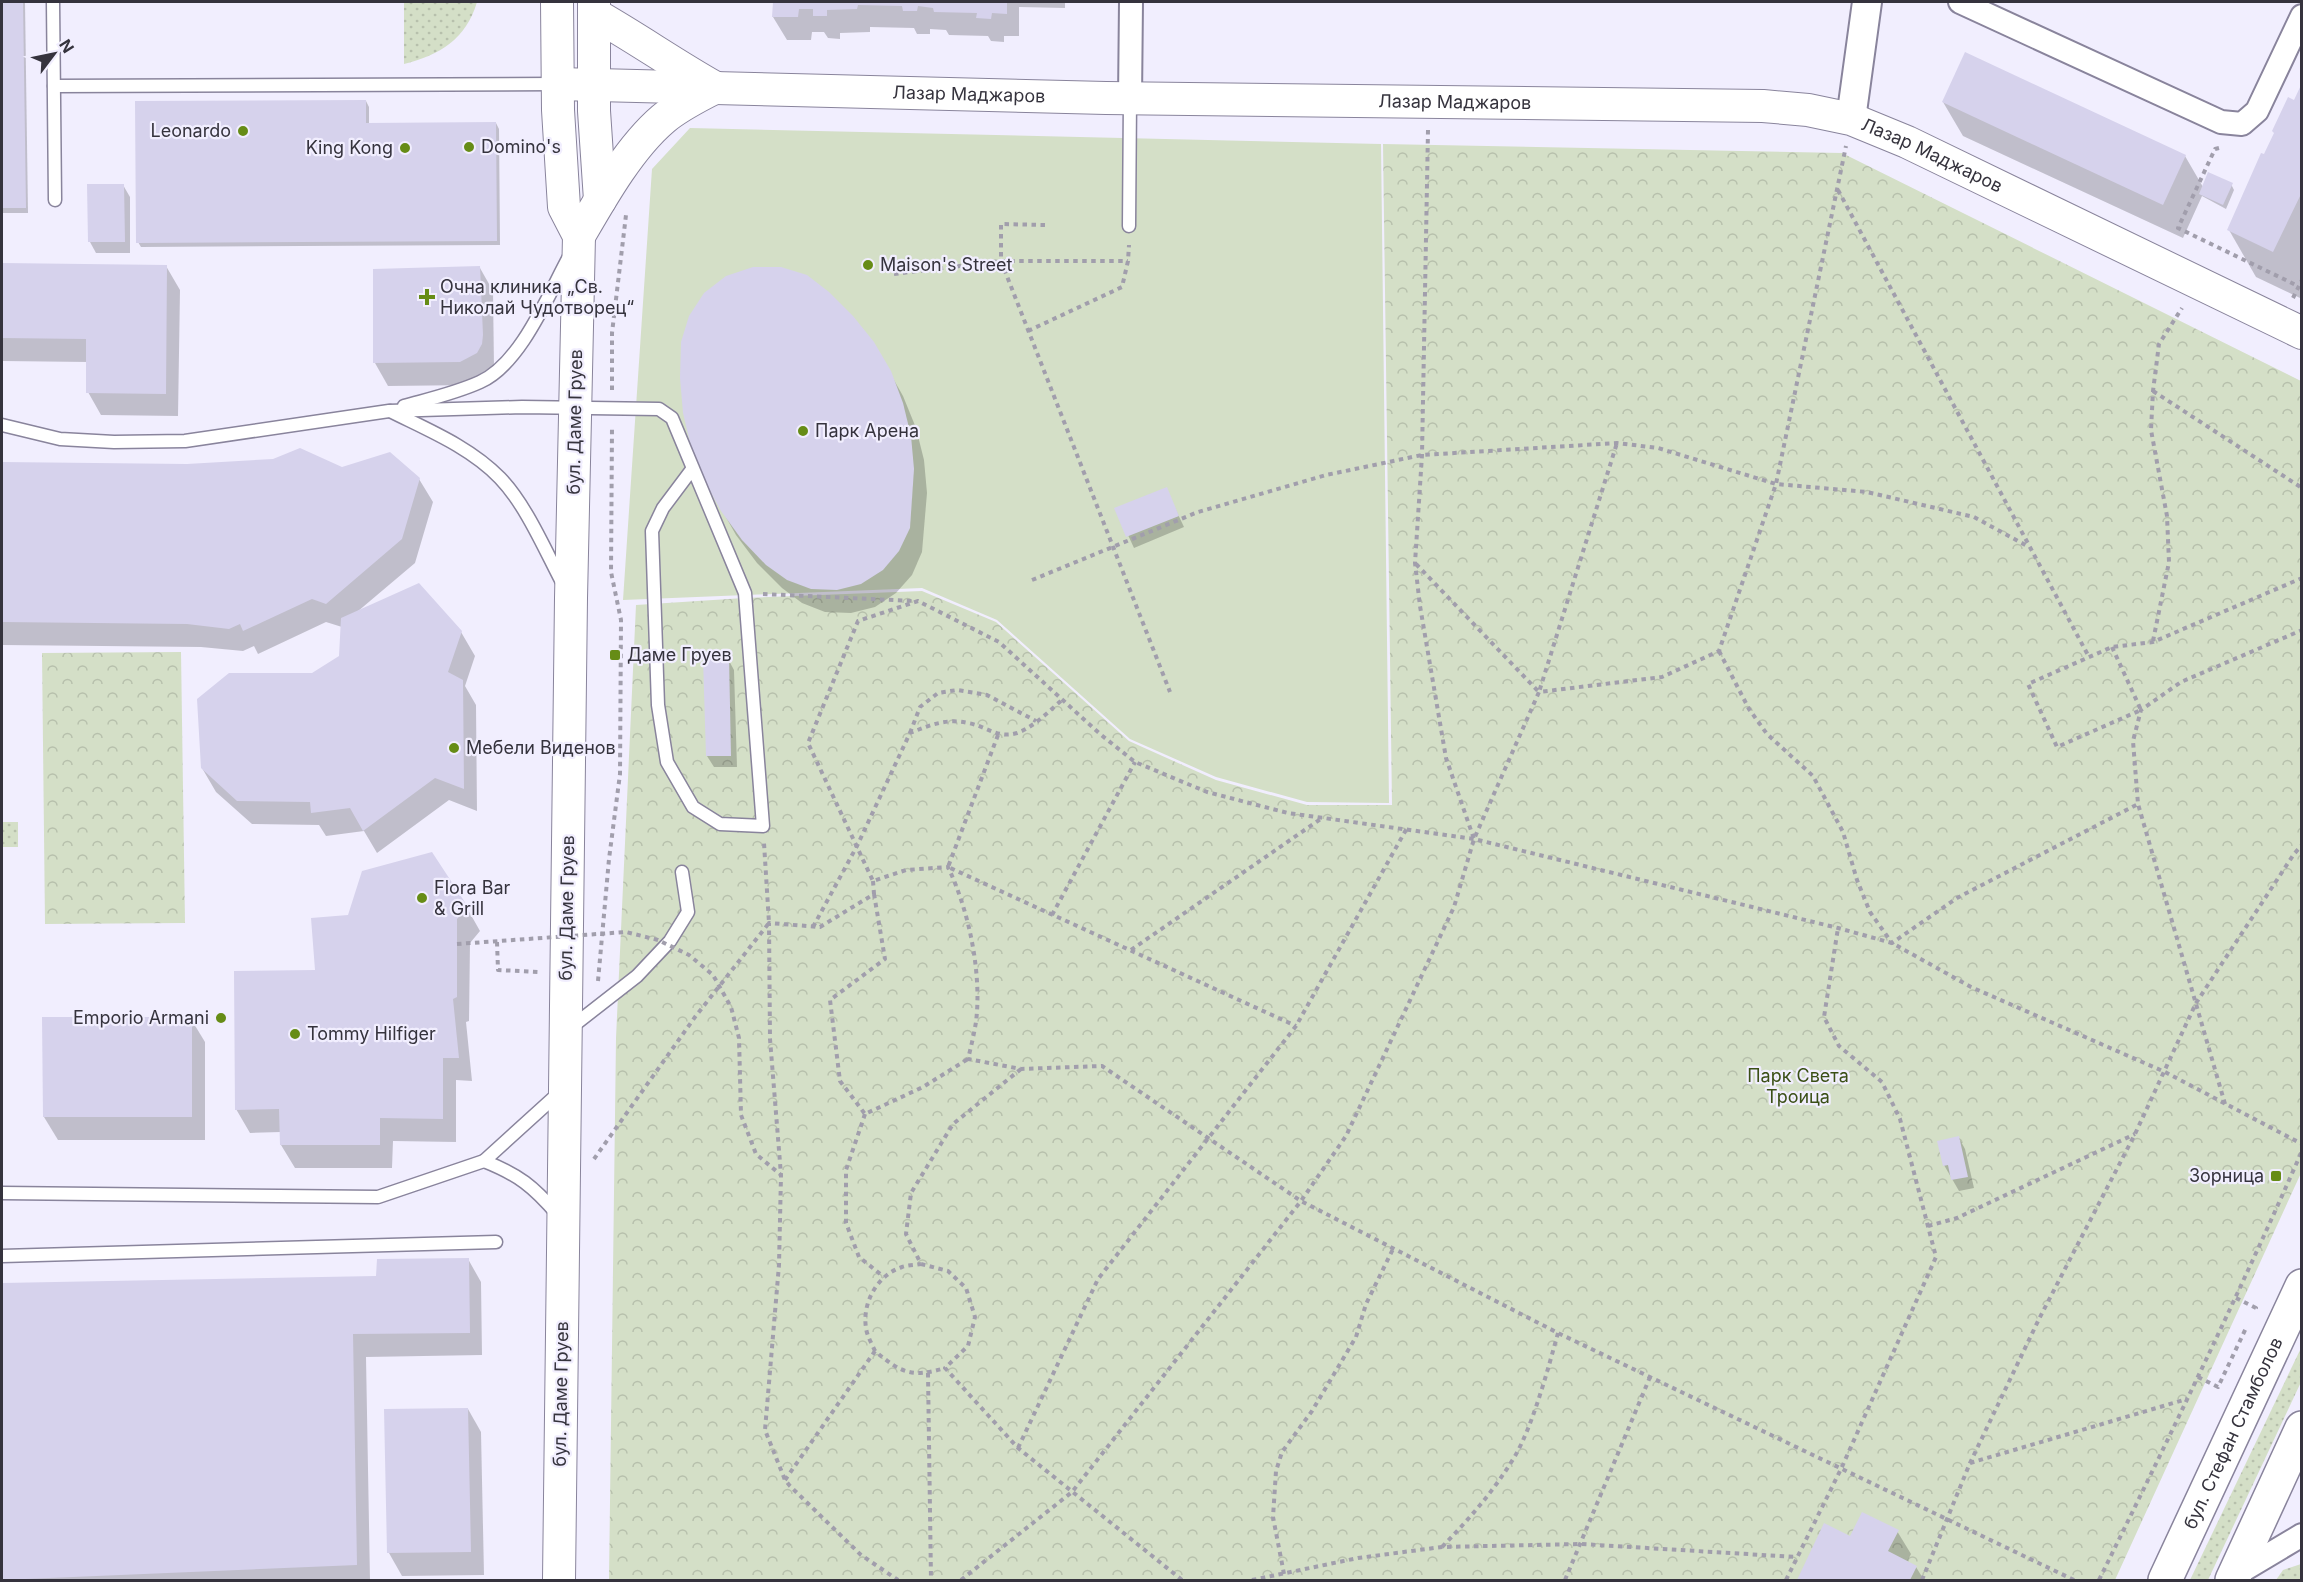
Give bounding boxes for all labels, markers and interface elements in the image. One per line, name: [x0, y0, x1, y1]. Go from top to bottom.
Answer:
north arrow: [24, 24, 84, 84]
text: N: [55, 36, 78, 57]
street label: Лазар Маджаров: [892, 82, 1046, 106]
street label: Лазар Маджаров: [1378, 90, 1531, 113]
street label: Лазар Маджаров: [1858, 113, 2006, 197]
place label: Leonardo: [151, 120, 231, 141]
marker: Leonardo: [236, 124, 250, 138]
place label: Domino's: [481, 136, 561, 157]
place label: King Kong: [306, 137, 393, 158]
marker: Domino's: [462, 140, 476, 154]
marker: King Kong: [398, 141, 412, 155]
place label: Maison's Street: [880, 254, 1013, 275]
marker: Maison's Street: [861, 258, 875, 272]
place label: Oчна клиника „Св. Николай Чудотворец“: [440, 276, 634, 318]
marker: Oчна клиника „Св. Николай Чудотворец“: [418, 288, 436, 306]
street label: бул. Даме Груев: [563, 349, 586, 495]
place label: Парк Арена: [815, 420, 919, 441]
marker: Парк Арена: [796, 424, 810, 438]
place label: Даме Груев: [627, 644, 732, 665]
marker: Даме Груев: [608, 648, 622, 662]
place label: Мебели Виденов: [466, 737, 616, 758]
marker: Мебели Виденов: [447, 741, 461, 755]
street label: бул. Даме Груев: [555, 835, 578, 981]
place label: Flora Bar & Grill: [434, 877, 511, 919]
marker: Flora Bar & Grill: [415, 891, 429, 905]
place label: Emporio Armani: [73, 1007, 209, 1028]
marker: Emporio Armani: [214, 1011, 228, 1025]
place label: Tommy Hilfiger: [307, 1023, 436, 1044]
marker: Tommy Hilfiger: [288, 1027, 302, 1041]
park label: Парк Света Троица: [1747, 1065, 1849, 1107]
place label: Зорница: [2189, 1165, 2264, 1186]
marker: Зорница: [2269, 1169, 2283, 1183]
street label: бул. Даме Груев: [549, 1321, 572, 1467]
street label: бул. Стефан Стамболов: [2179, 1334, 2287, 1532]

